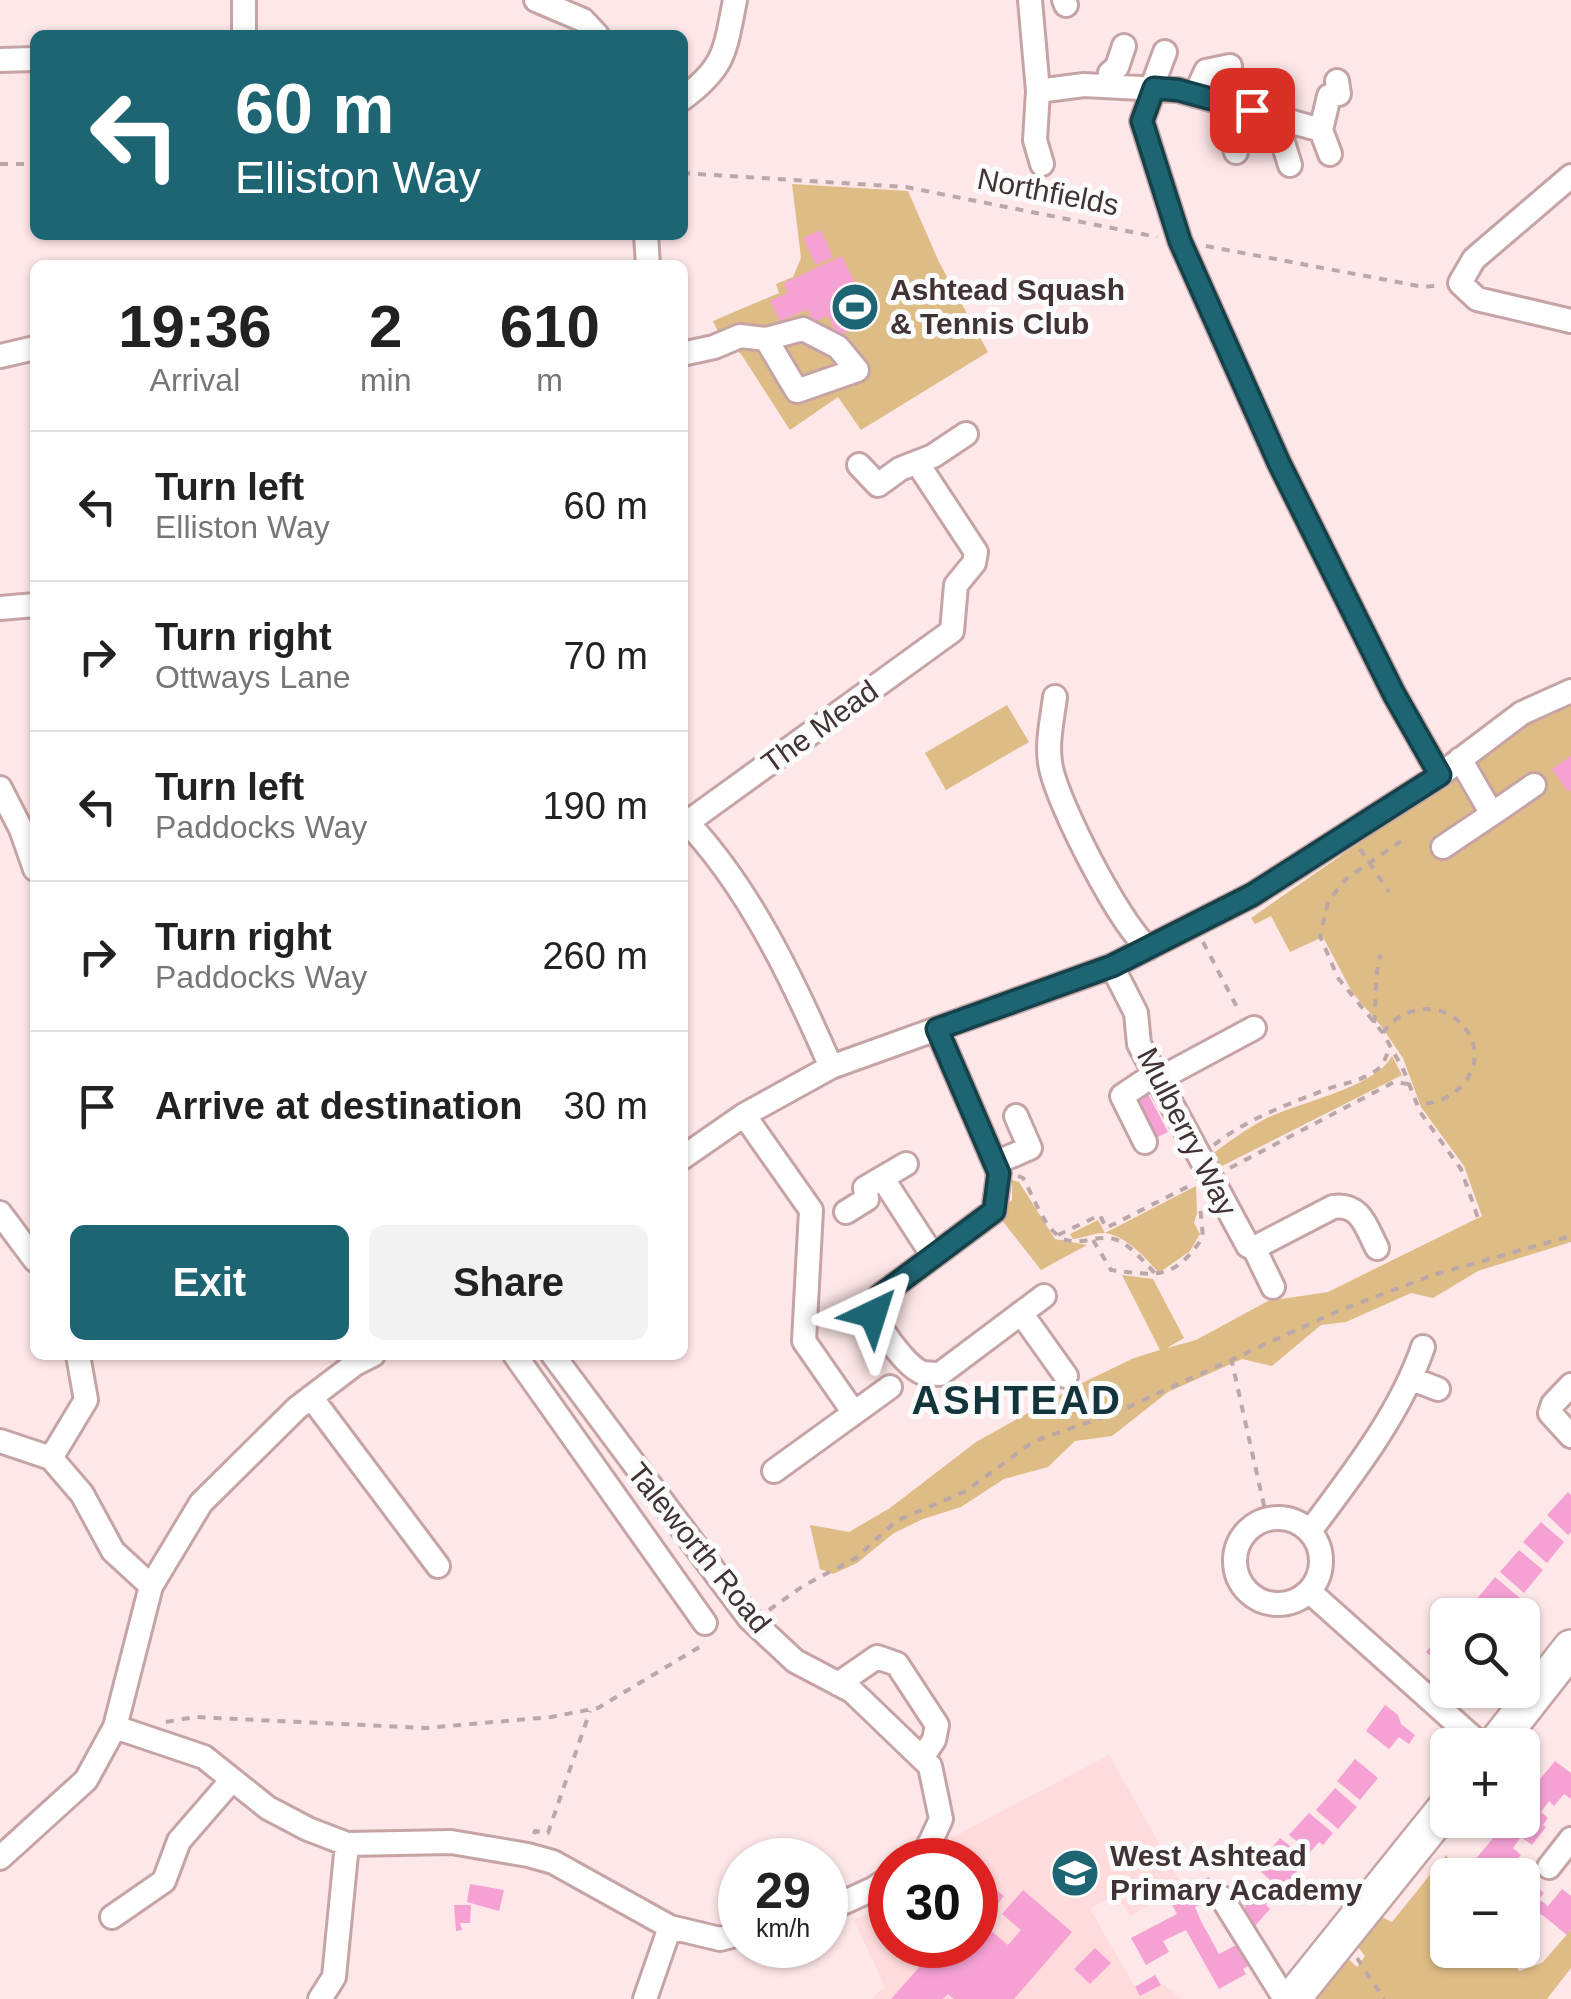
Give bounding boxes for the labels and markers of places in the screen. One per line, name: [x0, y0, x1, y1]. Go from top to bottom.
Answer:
pin: [1210, 68, 1295, 153]
place label: Ashtead Squash & Tennis Club: [890, 273, 1125, 340]
sports icon: Ashtead Squash & Tennis Club: [829, 281, 881, 333]
place label: West Ashtead Primary Academy: [1110, 1839, 1363, 1906]
school or university icon: West Ashtead Primary Academy: [1049, 1847, 1101, 1899]

